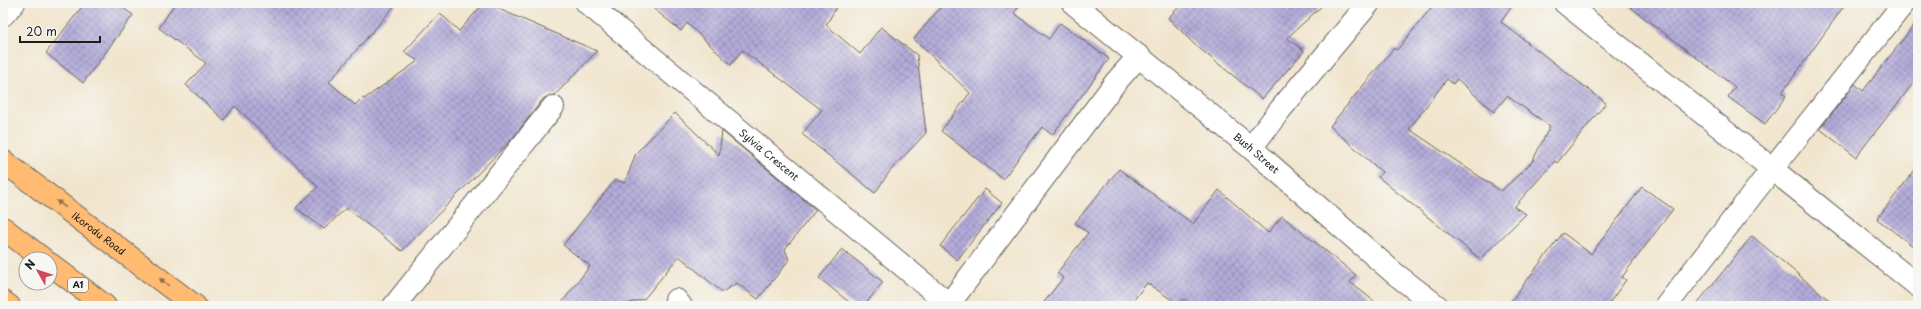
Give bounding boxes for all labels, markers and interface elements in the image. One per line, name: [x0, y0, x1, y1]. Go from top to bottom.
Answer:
scale bar: [20, 18, 100, 44]
text: 20 m: [26, 22, 57, 40]
street label: Sylvia Crescent: [736, 125, 803, 184]
street label: Bush Street: [1231, 129, 1283, 177]
one-way arrow: [55, 199, 66, 208]
street label: Ikorodu Road: [69, 208, 129, 258]
north arrow: [18, 251, 58, 291]
text: N: [20, 255, 39, 273]
road number: A1: [68, 278, 88, 292]
one-way arrow: [159, 279, 169, 287]

